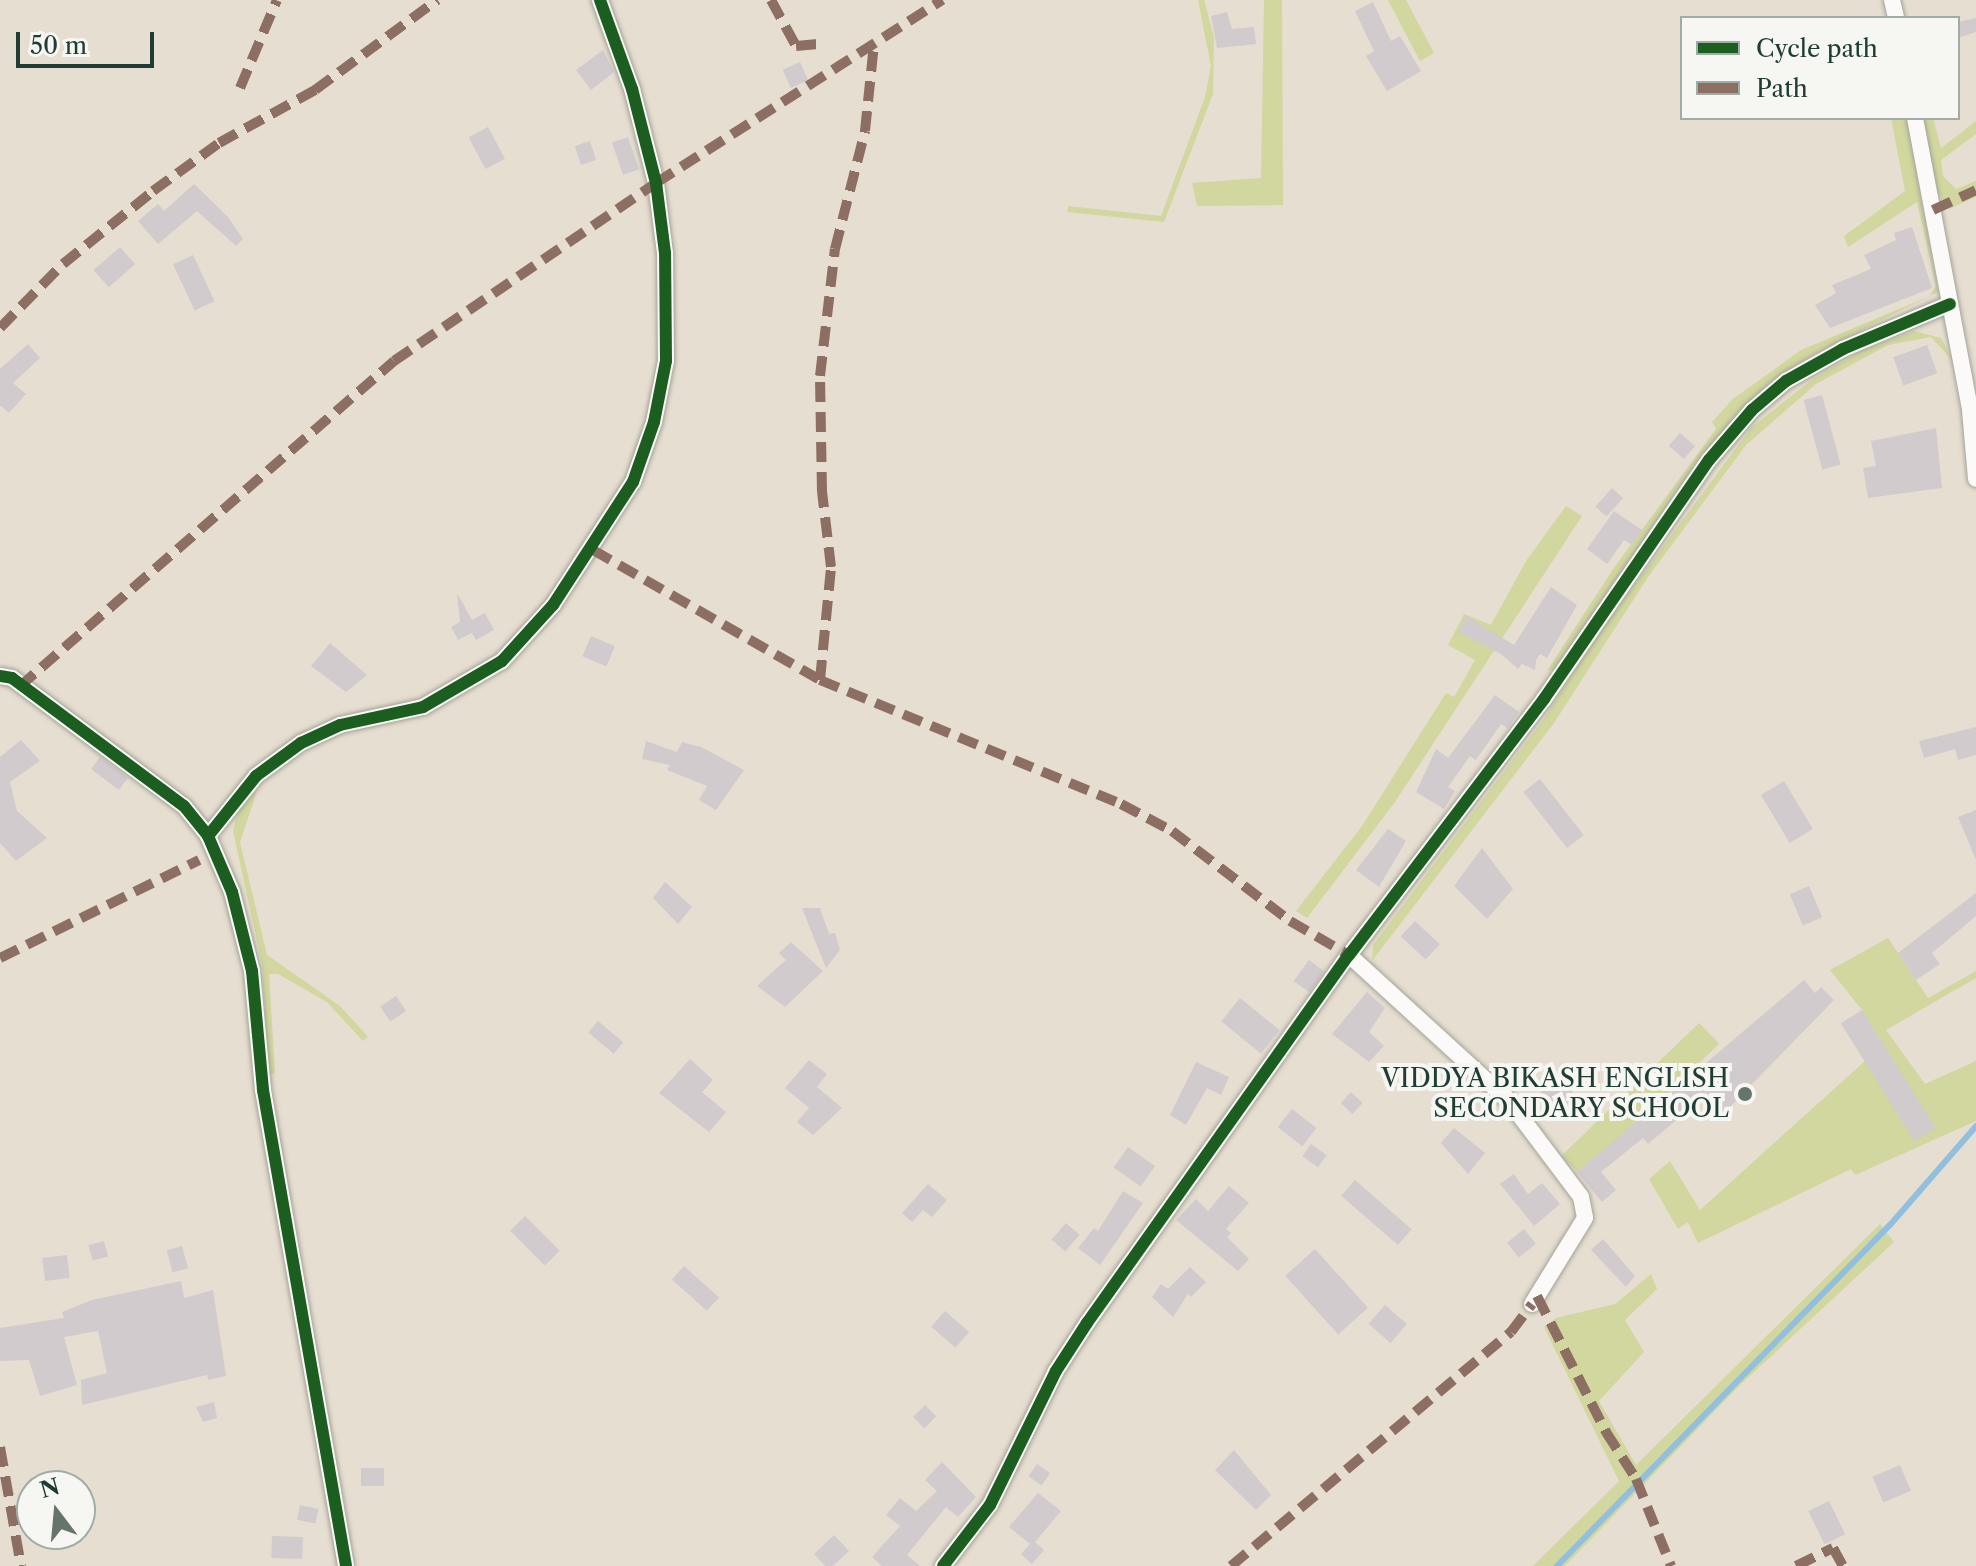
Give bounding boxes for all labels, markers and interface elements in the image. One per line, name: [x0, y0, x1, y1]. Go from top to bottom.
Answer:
scale bar: [20, 16, 158, 66]
legend: [1680, 16, 1960, 120]
text: 50 m: [30, 31, 87, 60]
text: Cycle path: [1756, 34, 1878, 63]
text: Path: [1756, 74, 1808, 103]
place label: VIDDYA BIKASH ENGLISH SECONDARY SCHOOL: [1380, 1063, 1729, 1124]
marker: VIDDYA BIKASH ENGLISH SECONDARY SCHOOL: [1736, 1085, 1754, 1103]
north arrow: [16, 1470, 96, 1550]
text: N: [37, 1473, 63, 1504]

